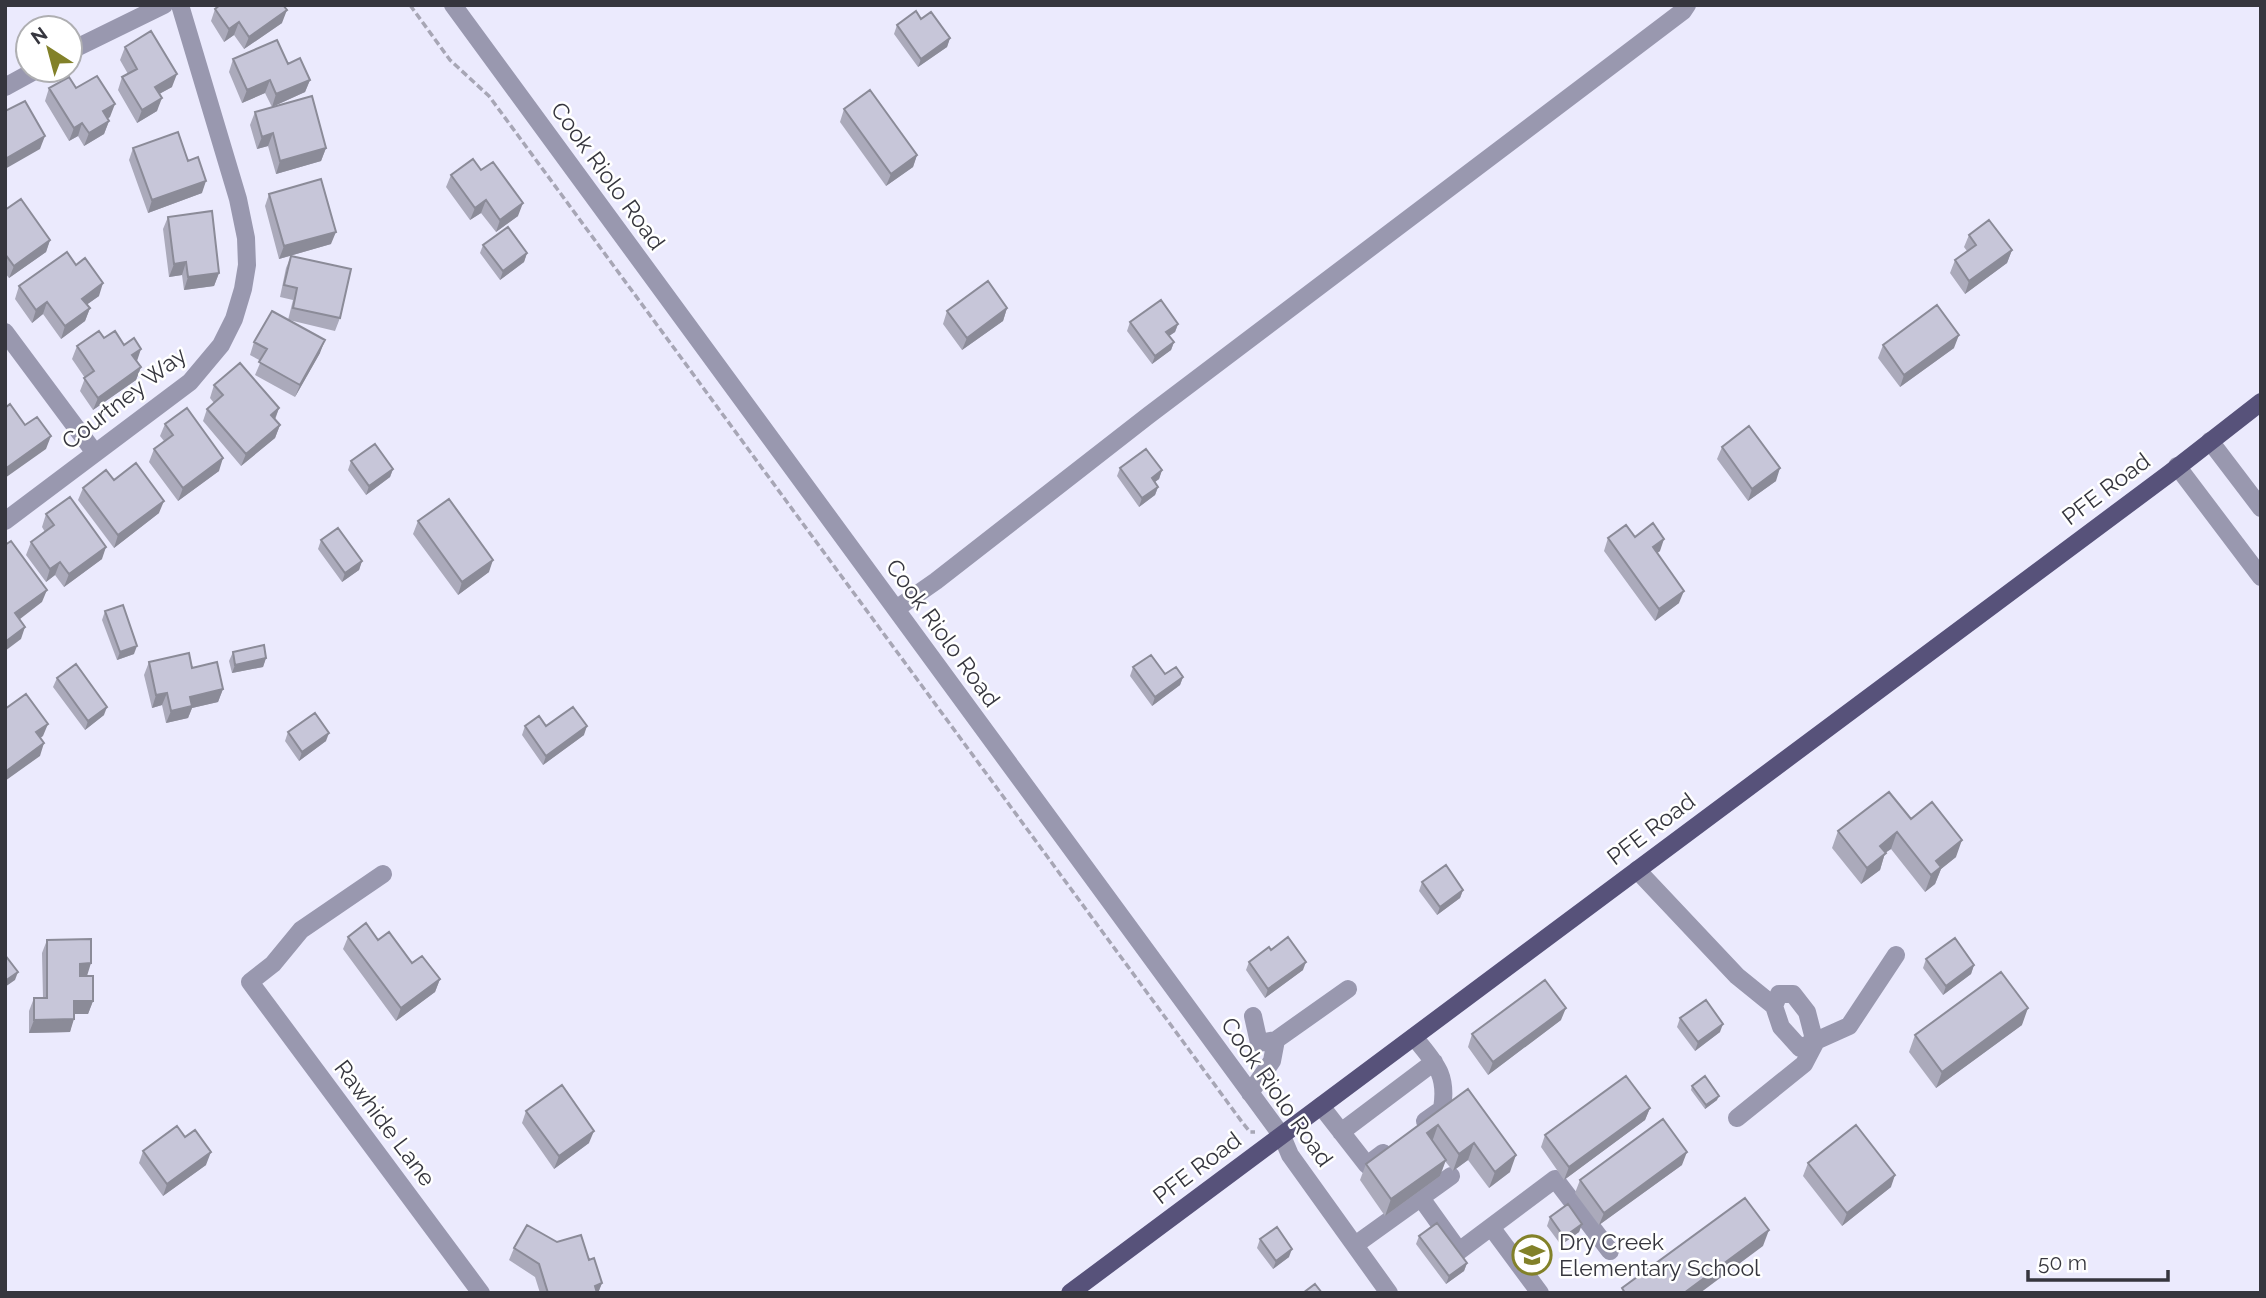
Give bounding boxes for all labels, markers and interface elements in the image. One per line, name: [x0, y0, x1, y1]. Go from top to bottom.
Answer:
north arrow: [14, 14, 84, 84]
text: N: [27, 22, 51, 48]
street label: Cook Riolo Road: [546, 97, 671, 255]
street label: Courtney Way: [56, 341, 191, 454]
street label: PFE Road: [2056, 447, 2155, 530]
street label: Cook Riolo Road: [881, 554, 1006, 712]
street label: PFE Road: [1601, 787, 1700, 870]
street label: Cook Riolo Road: [1216, 1012, 1339, 1171]
street label: Rawhide Lane: [329, 1054, 442, 1191]
street label: PFE Road: [1147, 1126, 1246, 1209]
place label: Dry Creek Elementary School: [1559, 1228, 1761, 1281]
school or university icon: Dry Creek Elementary School: [1511, 1234, 1553, 1276]
scale bar: [2028, 1238, 2168, 1282]
text: 50 m: [2038, 1250, 2087, 1275]

